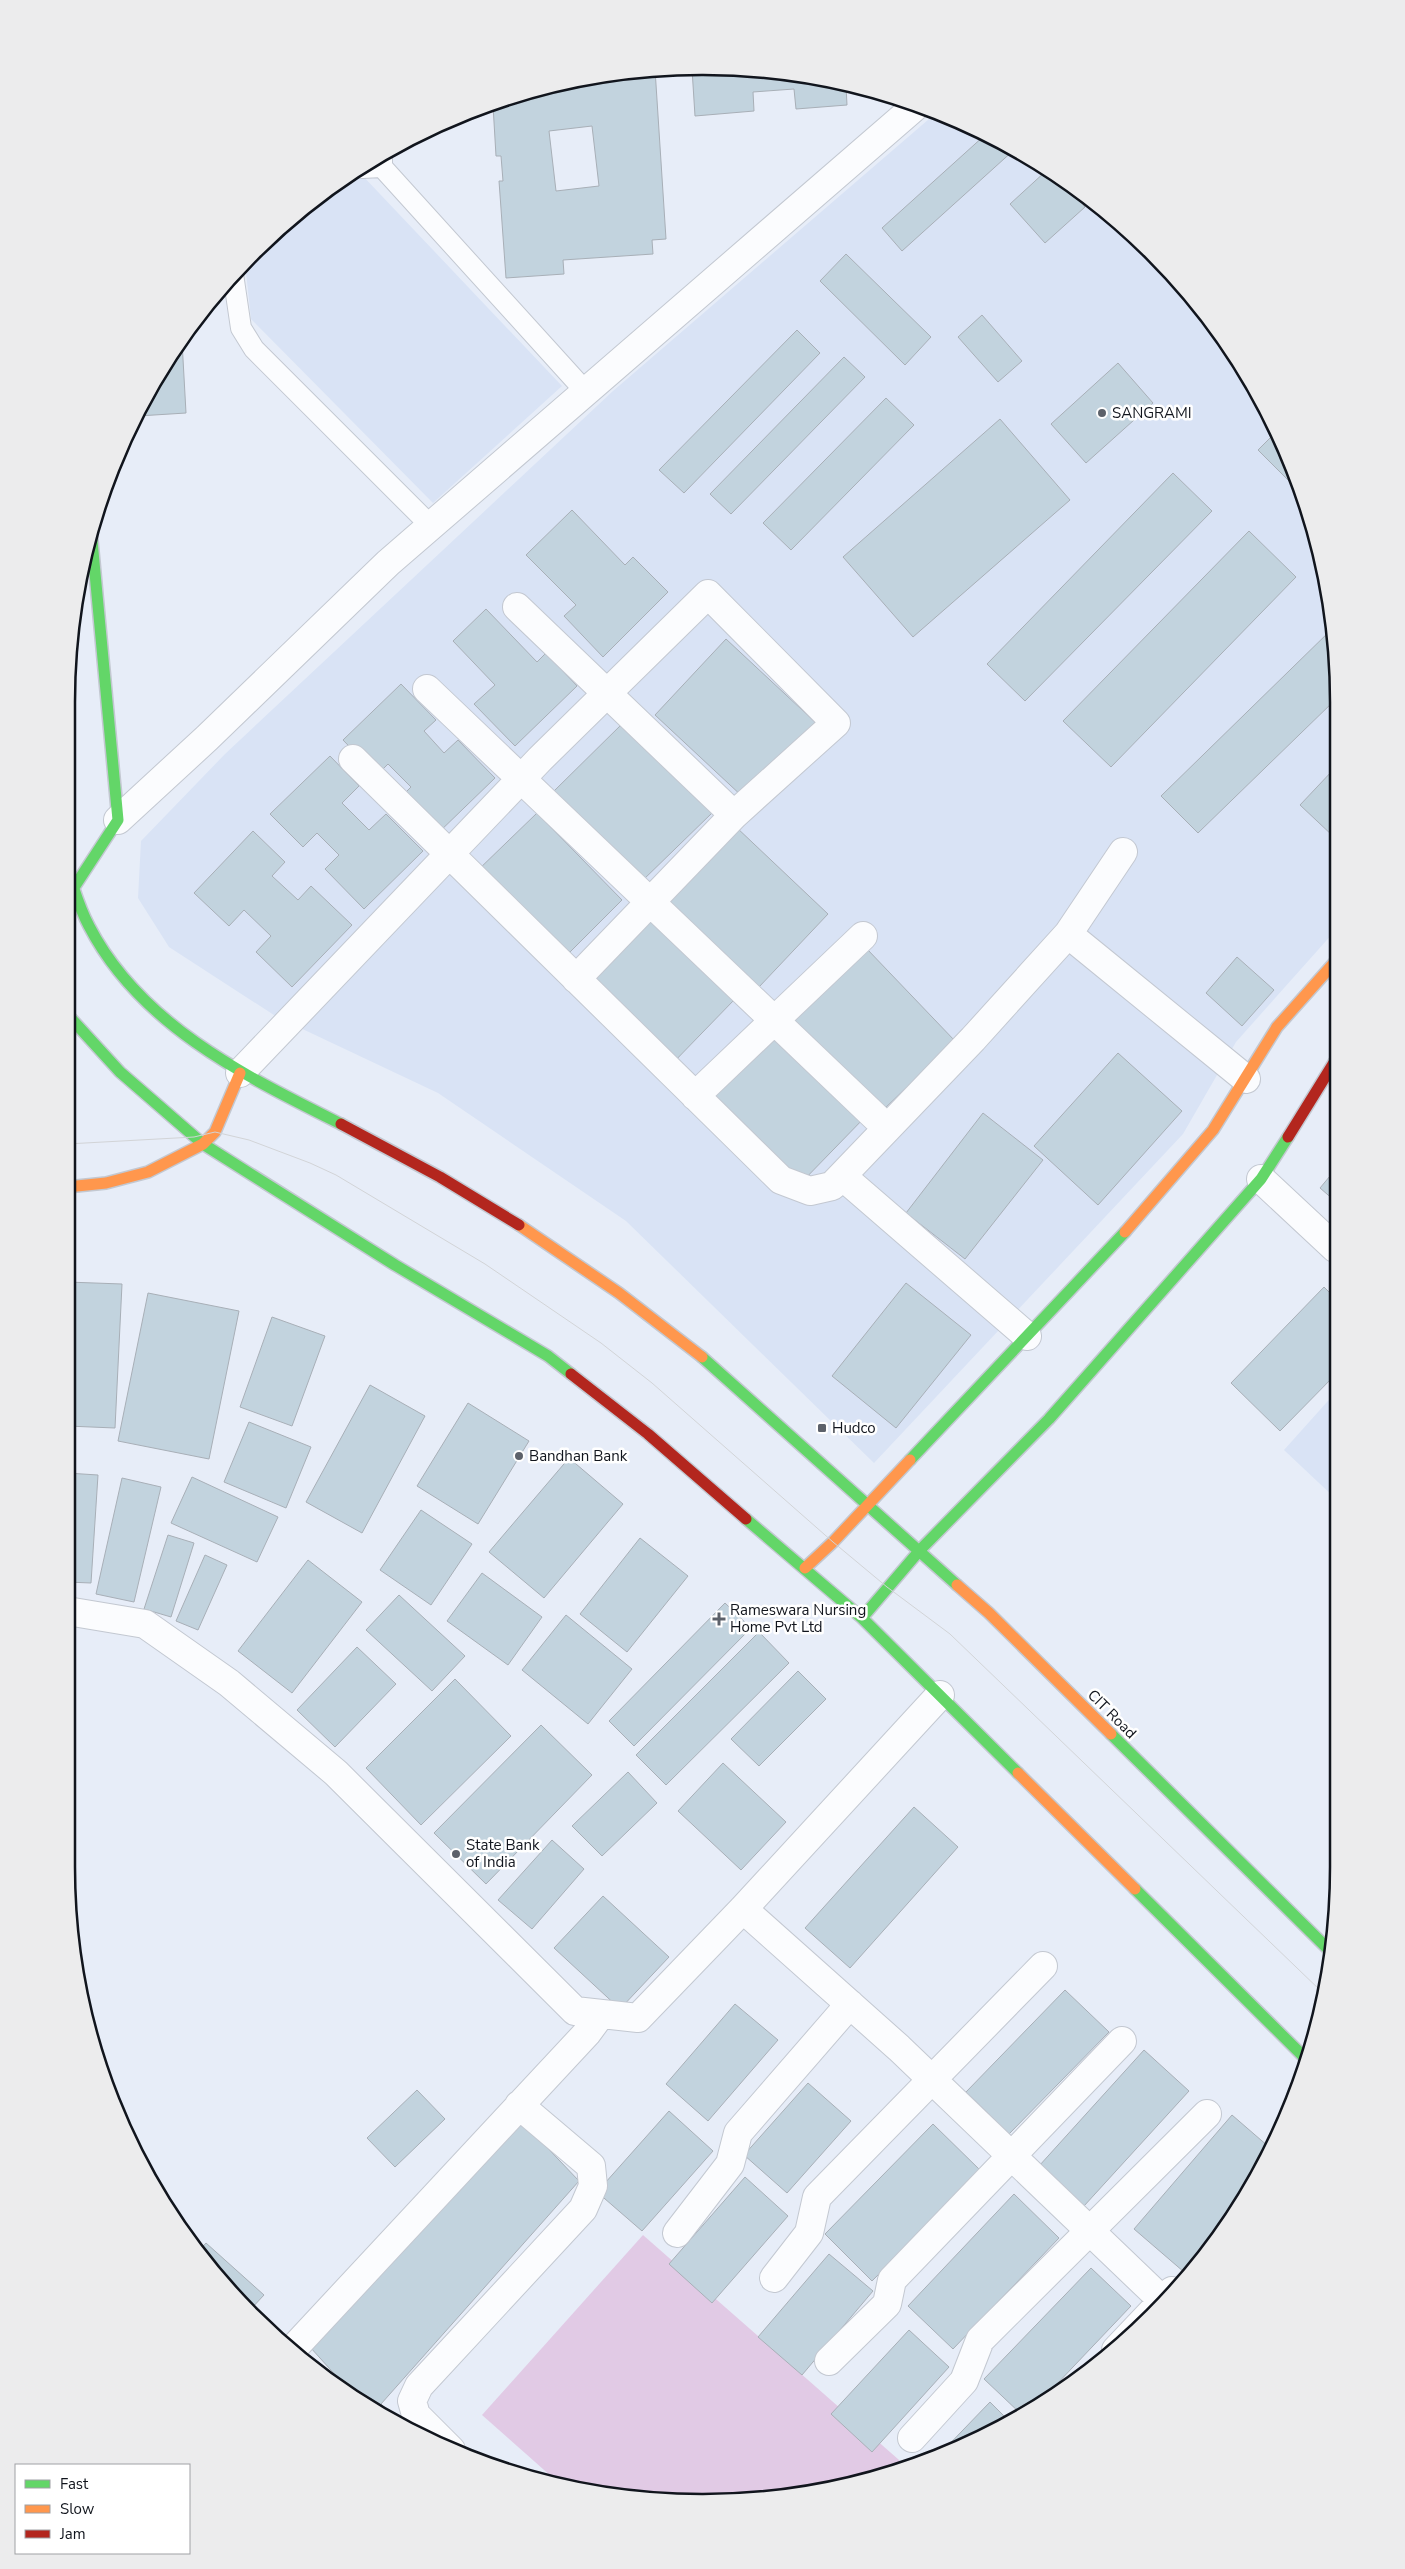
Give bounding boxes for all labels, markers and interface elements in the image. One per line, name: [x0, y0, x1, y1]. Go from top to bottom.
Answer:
place label: SANGRAMI: [1112, 403, 1192, 423]
marker: SANGRAMI: [1096, 407, 1108, 419]
place label: Hudco: [832, 1418, 876, 1438]
marker: Hudco: [816, 1422, 828, 1434]
place label: Bandhan Bank: [529, 1446, 628, 1466]
marker: Bandhan Bank: [513, 1450, 525, 1462]
place label: Rameswara Nursing Home Pvt Ltd: [730, 1600, 866, 1637]
marker: Rameswara Nursing Home Pvt Ltd: [712, 1612, 726, 1626]
street label: CIT Road: [1083, 1685, 1141, 1743]
place label: State Bank of India: [466, 1835, 540, 1872]
marker: State Bank of India: [450, 1848, 462, 1860]
legend: [15, 2464, 190, 2554]
text: Fast: [60, 2474, 89, 2494]
text: Slow: [60, 2499, 95, 2519]
text: Jam: [59, 2524, 86, 2544]

